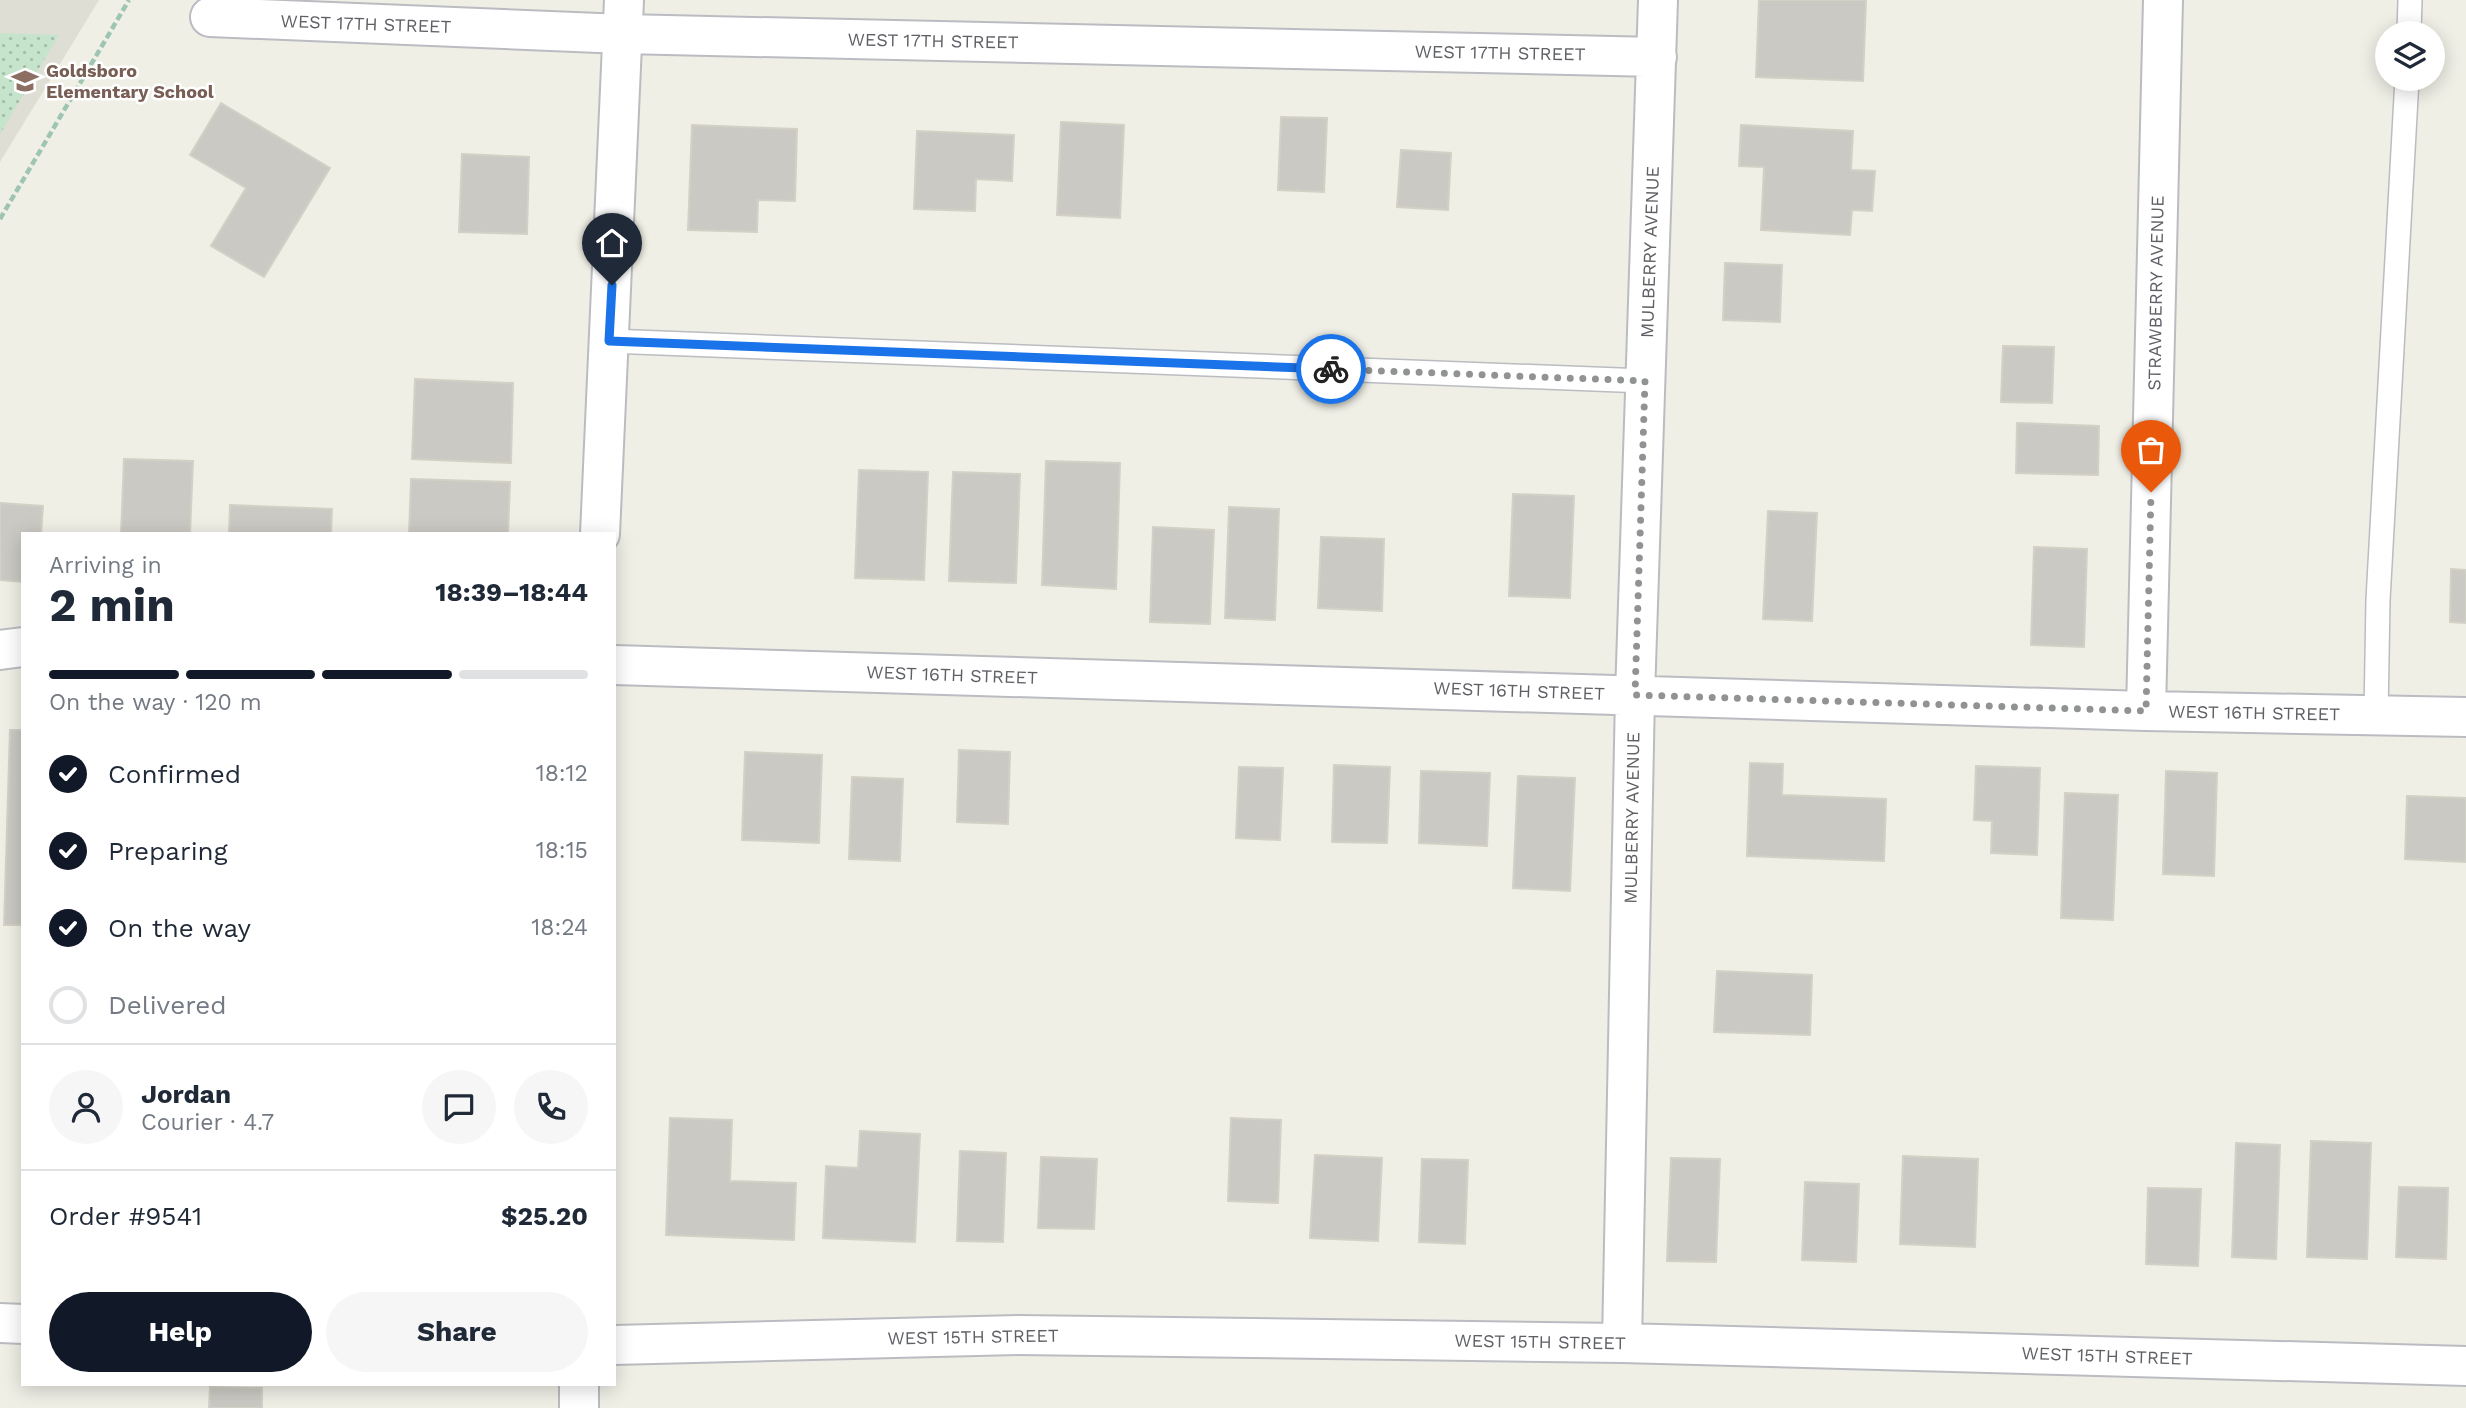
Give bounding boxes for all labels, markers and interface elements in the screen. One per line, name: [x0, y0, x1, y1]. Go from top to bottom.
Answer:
street label: WEST 17TH STREET: [280, 10, 452, 37]
map controls: [2375, 21, 2445, 91]
button: layers: [2375, 21, 2445, 91]
street label: WEST 17TH STREET: [847, 29, 1019, 52]
street label: WEST 17TH STREET: [1414, 41, 1586, 64]
place label: Goldsboro Elementary School: [46, 60, 214, 102]
school or university icon: Goldsboro Elementary School: [10, 66, 40, 96]
street label: MULBERRY AVENUE: [1636, 166, 1663, 338]
street label: STRAWBERRY AVENUE: [2143, 195, 2168, 391]
pin: [582, 213, 642, 285]
icon: home: [593, 224, 631, 262]
courier: [1296, 334, 1366, 404]
icon: bike: [1312, 350, 1350, 388]
pin: [2121, 420, 2181, 492]
icon: bag: [2132, 431, 2170, 469]
text: Arriving in: [49, 552, 162, 579]
text: 18:39–18:44: [435, 577, 588, 607]
text: 2 min: [49, 578, 175, 632]
street label: WEST 16TH STREET: [866, 661, 1038, 688]
street label: WEST 16TH STREET: [1433, 677, 1605, 704]
text: On the way · 120 m: [49, 689, 262, 716]
street label: WEST 16TH STREET: [2168, 701, 2340, 724]
street label: MULBERRY AVENUE: [1620, 732, 1643, 904]
icon: check: [49, 755, 87, 793]
text: Confirmed: [108, 759, 241, 789]
text: 18:12: [536, 760, 588, 787]
icon: check: [49, 832, 87, 870]
text: Preparing: [108, 836, 228, 866]
text: 18:15: [536, 837, 588, 864]
icon: check: [49, 909, 87, 947]
text: On the way: [108, 913, 251, 943]
text: 18:24: [531, 914, 588, 941]
text: Delivered: [108, 990, 227, 1020]
button: person: [49, 1070, 123, 1144]
button: chat: [422, 1070, 496, 1144]
button: phone: [514, 1070, 588, 1144]
text: Jordan: [141, 1079, 231, 1109]
text: Courier · 4.7: [141, 1109, 274, 1136]
text: Order #9541: [49, 1201, 202, 1231]
text: $25.20: [501, 1201, 588, 1231]
button: Help: [49, 1292, 312, 1372]
button: Share: [326, 1292, 588, 1372]
street label: WEST 15TH STREET: [887, 1325, 1059, 1348]
street label: WEST 15TH STREET: [1454, 1330, 1626, 1353]
street label: WEST 15TH STREET: [2021, 1342, 2193, 1369]

